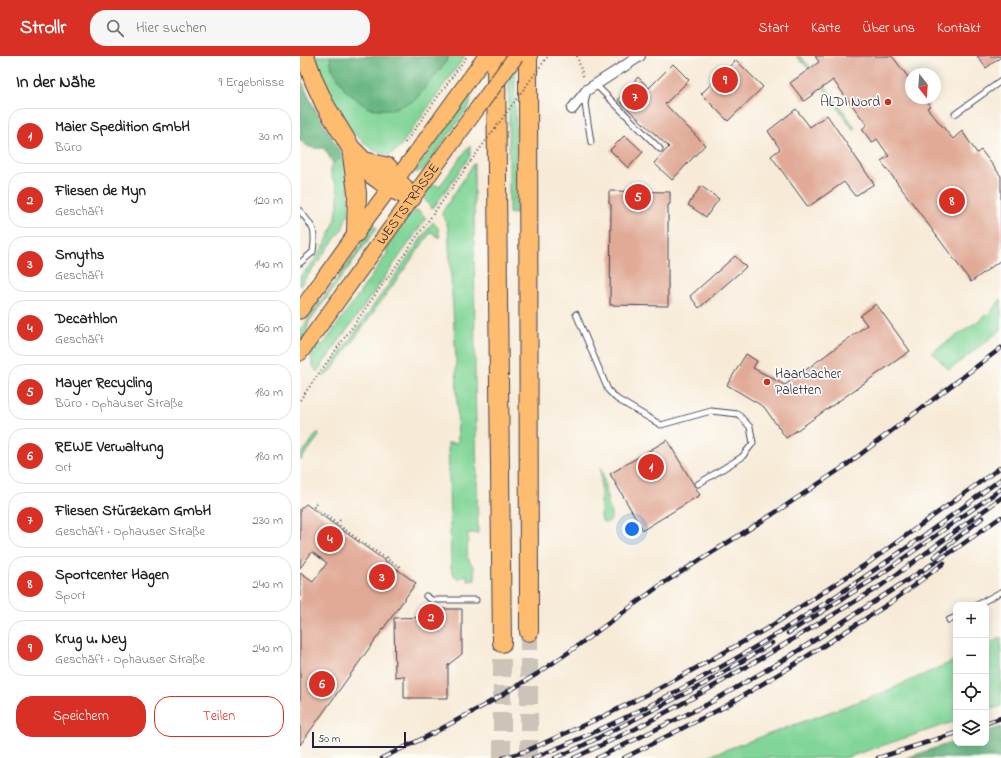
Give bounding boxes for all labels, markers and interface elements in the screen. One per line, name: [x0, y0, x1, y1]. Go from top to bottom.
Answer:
search box: [90, 10, 370, 46]
text: Strollr: [20, 15, 66, 42]
icon: search: [104, 17, 126, 39]
text: Hier suchen: [136, 17, 207, 39]
text: Start: [759, 18, 789, 39]
text: Karte: [811, 18, 841, 39]
text: Über uns: [863, 18, 915, 39]
text: Kontakt: [937, 18, 981, 39]
pin: 9: [712, 65, 738, 95]
north arrow: [905, 68, 941, 104]
text: In der Nähe: [16, 70, 95, 95]
text: 9 Ergebnisse: [219, 73, 284, 92]
pin: 7: [622, 82, 648, 112]
place label: ALDI Nord: [820, 92, 880, 113]
marker: ALDI Nord: [883, 97, 893, 107]
text: Maier Spedition GmbH: [55, 116, 190, 138]
text: 1: [28, 127, 32, 146]
text: 30 m: [259, 127, 283, 146]
text: Büro: [55, 138, 82, 157]
street label: WESTSTRASSE: [371, 159, 445, 249]
text: Fliesen de Myn: [55, 180, 146, 202]
pin: 5: [625, 182, 651, 212]
pin: 8: [939, 186, 965, 216]
text: 2: [27, 191, 33, 210]
text: 120 m: [253, 191, 283, 210]
text: Geschäft: [55, 202, 104, 221]
text: Smyths: [55, 244, 104, 266]
text: 3: [27, 255, 33, 274]
text: 140 m: [255, 255, 283, 274]
text: Geschäft: [55, 266, 104, 285]
text: Decathlon: [55, 308, 117, 330]
text: 4: [27, 319, 33, 338]
text: 160 m: [254, 319, 283, 338]
text: Geschäft: [55, 330, 104, 349]
place label: Haarbacher Paletten: [775, 364, 842, 401]
text: Mayer Recycling: [55, 372, 152, 394]
marker: Haarbacher Paletten: [762, 377, 772, 387]
text: 5: [26, 383, 34, 402]
text: 180 m: [255, 383, 283, 402]
text: Büro · Ophauser Straße: [55, 394, 183, 413]
text: REWE Verwaltung: [55, 436, 163, 458]
text: 6: [27, 447, 33, 466]
text: 180 m: [255, 447, 283, 466]
pin: 1: [638, 452, 664, 482]
text: Ort: [55, 458, 72, 477]
text: Fliesen Stürzekarn GmbH: [55, 500, 211, 522]
text: 7: [27, 511, 33, 530]
text: 230 m: [252, 511, 283, 530]
your location: [622, 519, 642, 539]
text: Geschäft · Ophauser Straße: [55, 522, 205, 541]
pin: 4: [317, 524, 343, 554]
pin: 3: [369, 562, 395, 592]
text: Sportcenter Hagen: [55, 564, 169, 586]
text: 8: [28, 575, 32, 594]
text: 240 m: [252, 575, 283, 594]
text: Sport: [55, 586, 86, 605]
pin: 2: [418, 602, 444, 632]
map controls: [953, 602, 989, 746]
button: +: [953, 602, 989, 638]
text: Krug u. Ney: [55, 628, 127, 650]
button: −: [953, 638, 989, 674]
text: 9: [28, 639, 32, 658]
text: 240 m: [252, 639, 283, 658]
text: Geschäft · Ophauser Straße: [55, 650, 205, 669]
pin: 6: [309, 669, 335, 699]
button: locate: [953, 674, 989, 710]
button: Speichern: [16, 696, 146, 737]
button: Teilen: [154, 696, 284, 737]
button: layers: [953, 710, 989, 746]
scale bar: [312, 730, 406, 749]
text: 50 m: [318, 731, 340, 747]

